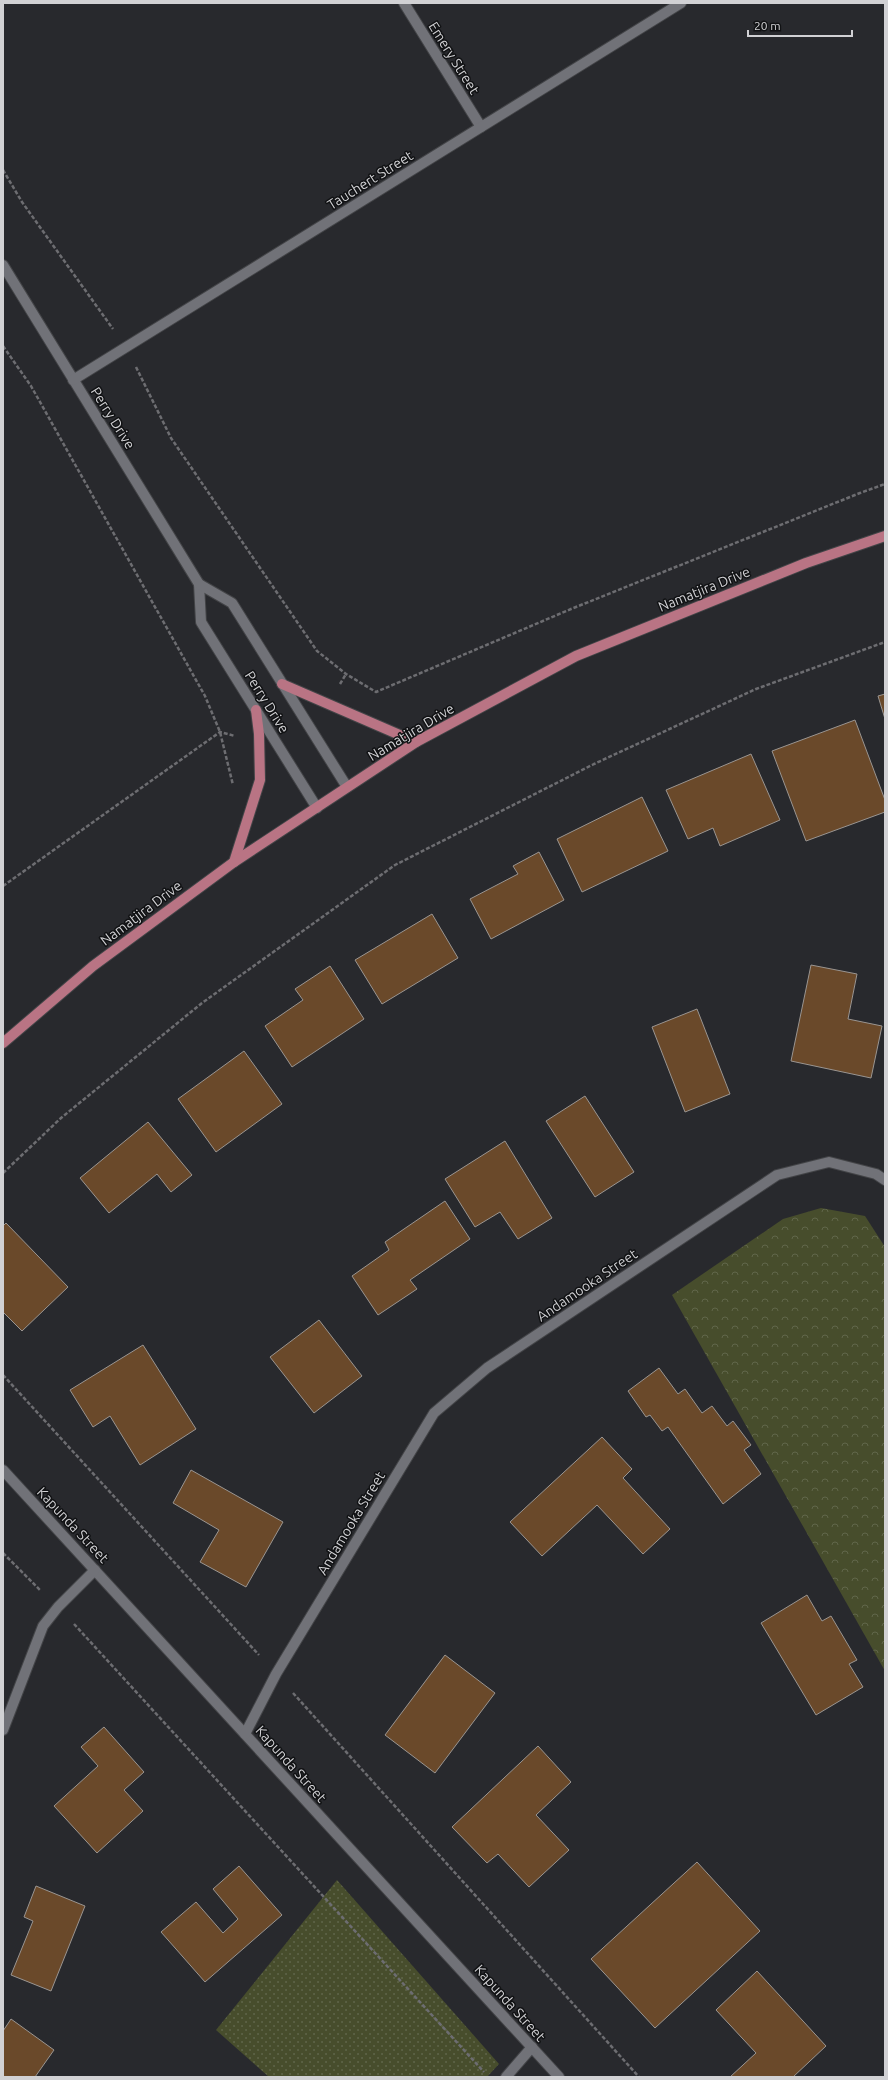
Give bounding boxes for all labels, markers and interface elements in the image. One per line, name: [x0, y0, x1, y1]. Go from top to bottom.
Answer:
scale bar: [748, 12, 852, 38]
street label: Emery Street: [425, 19, 483, 98]
text: 20 m: [754, 19, 781, 32]
street label: Tauchert Street: [324, 147, 416, 213]
street label: Perry Drive: [88, 384, 138, 452]
street label: Namatjira Drive: [656, 563, 752, 615]
street label: Perry Drive: [242, 668, 292, 736]
street label: Namatjira Drive: [365, 700, 457, 764]
street label: Namatjira Drive: [97, 877, 185, 949]
street label: Andamooka Street: [534, 1245, 641, 1324]
street label: Andamooka Street: [314, 1468, 388, 1577]
street label: Kapunda Street: [34, 1484, 112, 1566]
street label: Kapunda Street: [252, 1722, 330, 1806]
street label: Kapunda Street: [471, 1961, 549, 2045]

